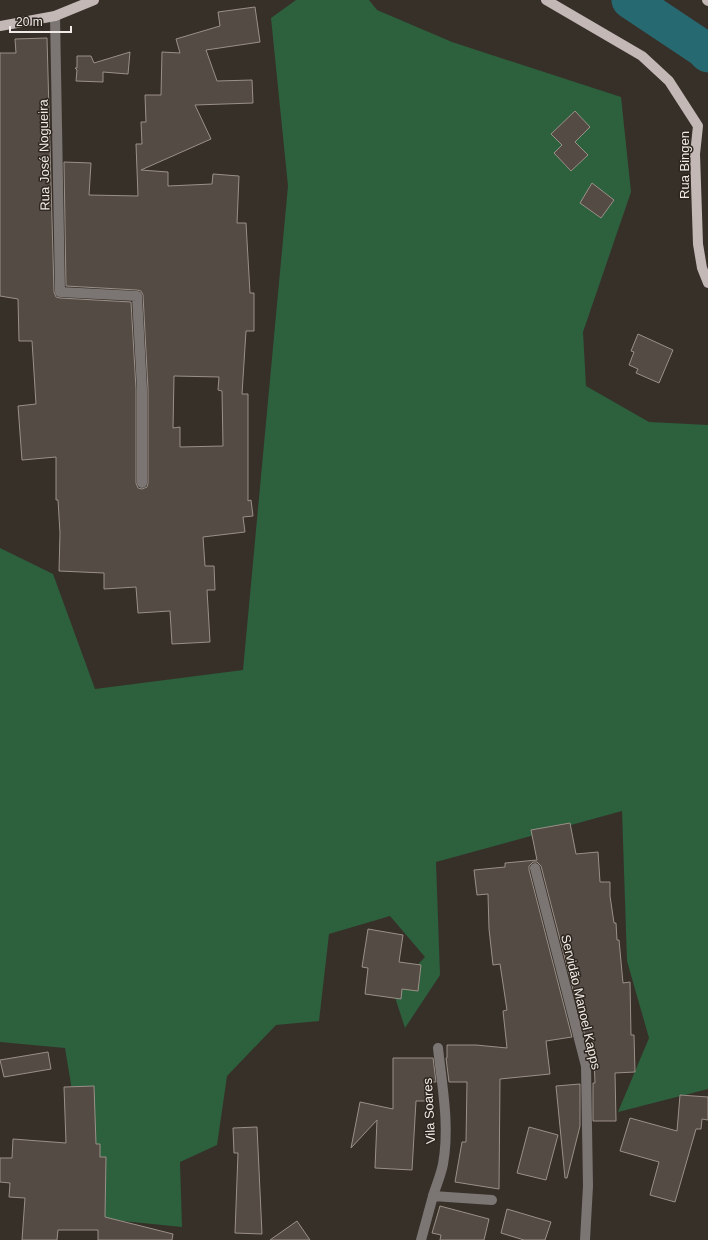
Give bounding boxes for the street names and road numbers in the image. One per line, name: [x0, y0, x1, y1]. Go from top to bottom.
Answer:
street label: Rua José Nogueira: [36, 98, 52, 211]
street label: Rua Bingen: [677, 131, 692, 199]
street label: Servidão Manoel Kapps: [558, 933, 604, 1071]
street label: Vila Soares: [420, 1077, 438, 1144]

